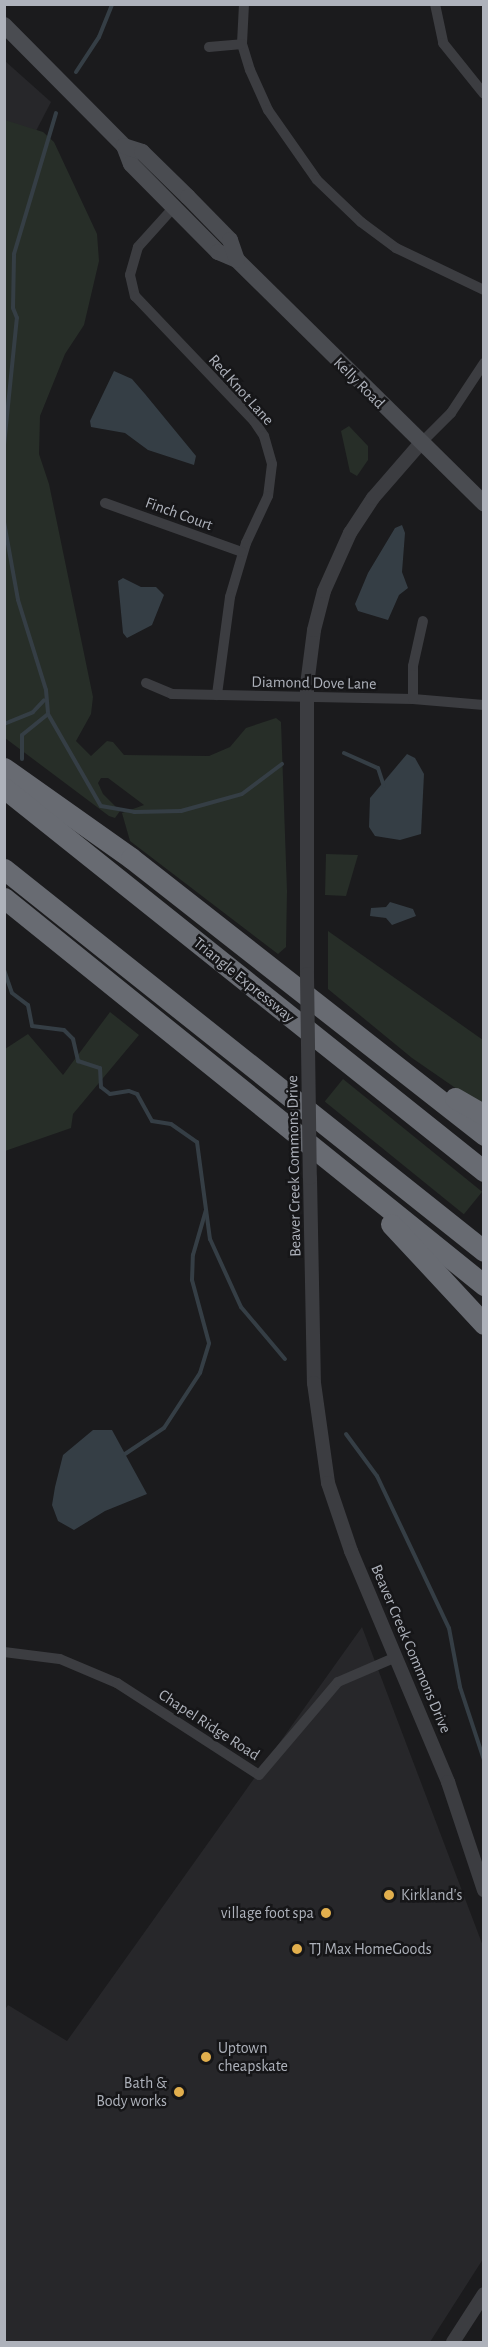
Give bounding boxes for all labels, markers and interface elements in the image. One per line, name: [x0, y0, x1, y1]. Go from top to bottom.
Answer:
street label: Red Knot Lane: [204, 351, 278, 429]
street label: Kelly Road: [329, 353, 389, 413]
street label: Finch Court: [143, 493, 215, 535]
street label: Diamond Dove Lane: [251, 672, 377, 694]
street label: Triangle Expressway: [190, 933, 298, 1027]
street label: Beaver Creek Commons Drive: [283, 1075, 305, 1257]
street label: Beaver Creek Commons Drive: [367, 1562, 455, 1736]
street label: Chapel Ridge Road: [155, 1685, 263, 1765]
place label: Kirkland's: [401, 1885, 462, 1905]
marker: Kirkland's: [382, 1888, 396, 1902]
place label: village foot spa: [221, 1903, 314, 1923]
marker: village foot spa: [319, 1906, 333, 1920]
place label: TJ Max HomeGoods: [309, 1939, 432, 1959]
marker: TJ Max HomeGoods: [290, 1942, 304, 1956]
place label: Uptown cheapskate: [218, 2038, 288, 2076]
marker: Uptown cheapskate: [199, 2050, 213, 2064]
place label: Bath & Body works: [96, 2073, 167, 2111]
marker: Bath & Body works: [172, 2085, 186, 2099]

